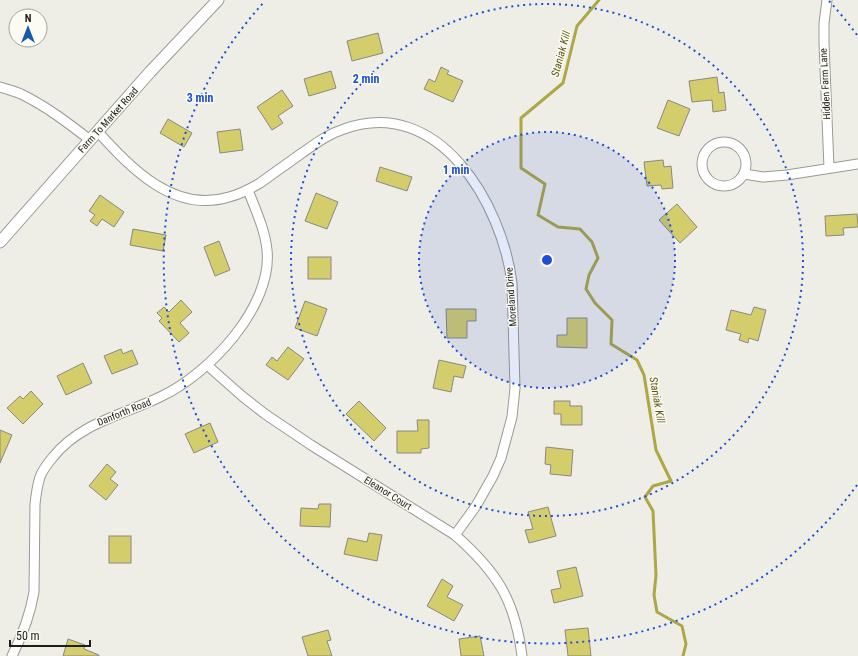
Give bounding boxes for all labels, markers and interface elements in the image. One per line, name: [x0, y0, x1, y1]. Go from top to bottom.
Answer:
north arrow: [8, 8, 48, 48]
text: N: [25, 12, 32, 25]
water label: Staniak Kill: [549, 29, 574, 78]
street label: Hidden Farm Lane: [818, 48, 832, 120]
text: 2 min: [353, 72, 379, 86]
street label: Farm To Market Road: [76, 85, 140, 155]
text: 3 min: [187, 91, 213, 105]
text: 1 min: [443, 163, 469, 177]
centre of rings: [540, 253, 554, 267]
street label: Moreland Drive: [503, 267, 519, 327]
water label: Staniak Kill: [647, 376, 668, 425]
street label: Danforth Road: [96, 396, 153, 428]
street label: Eleanor Court: [362, 474, 414, 512]
scale bar: [10, 622, 90, 648]
text: 50 m: [16, 629, 40, 643]

